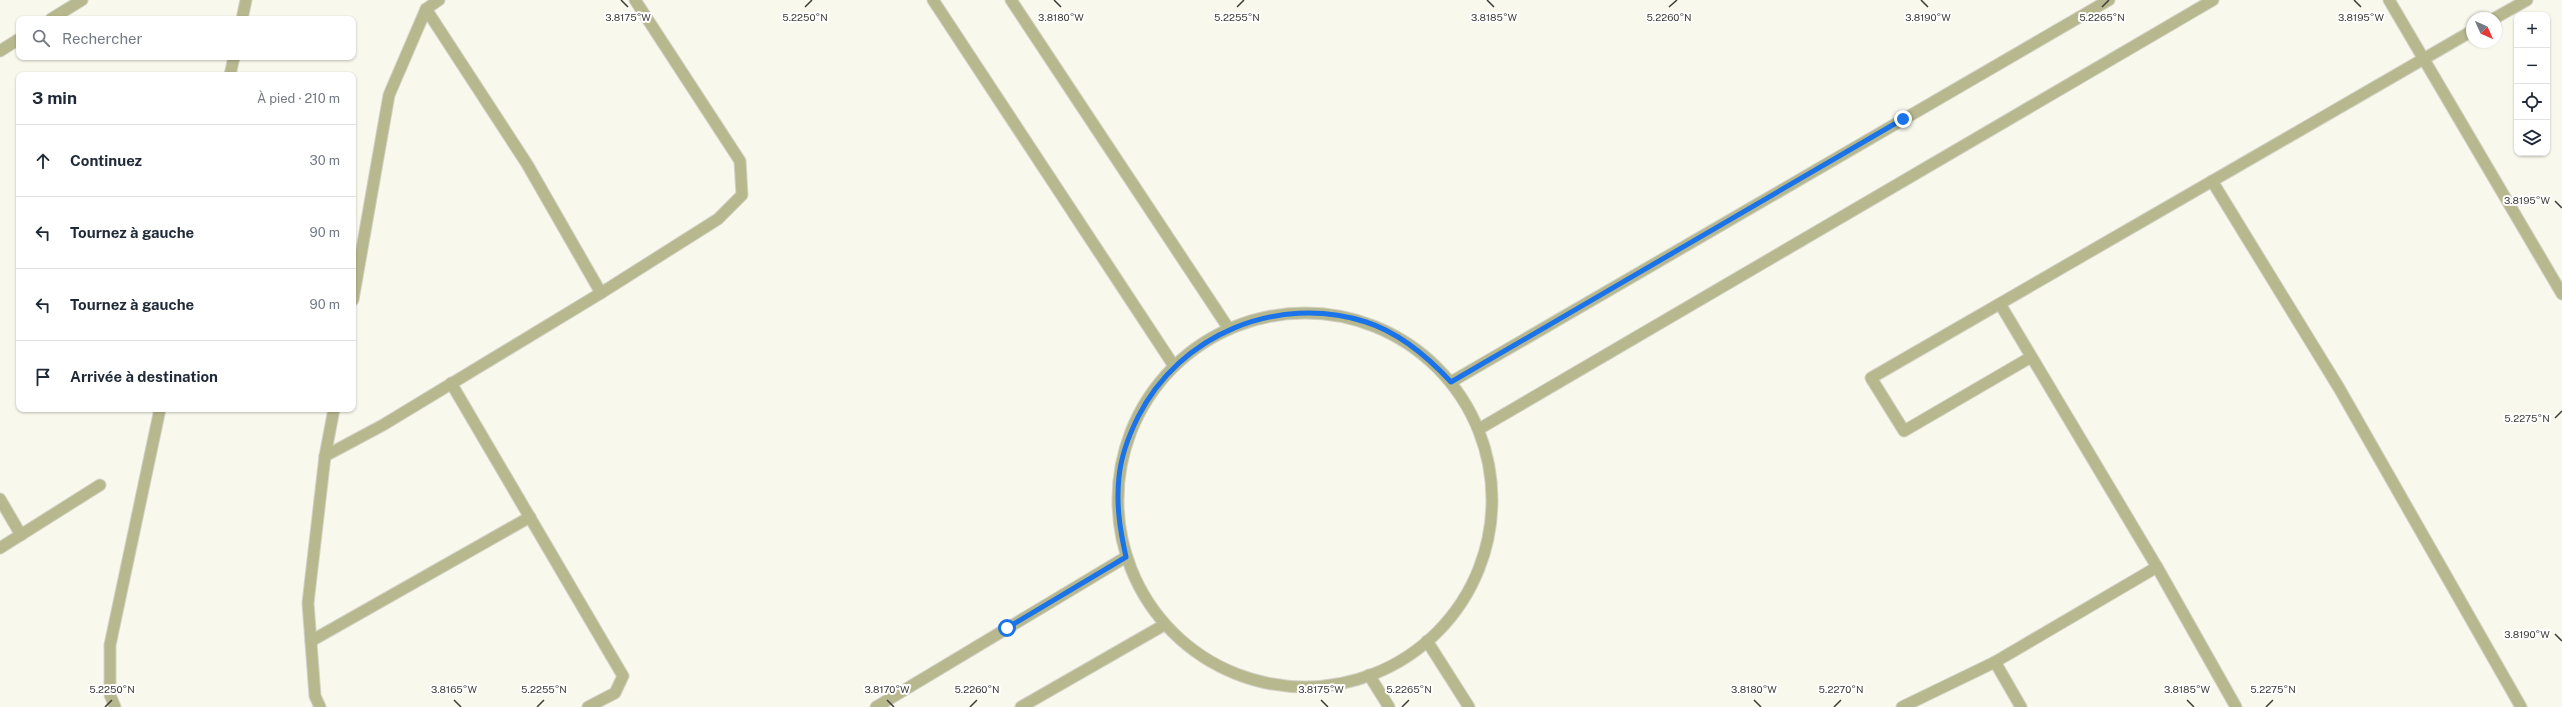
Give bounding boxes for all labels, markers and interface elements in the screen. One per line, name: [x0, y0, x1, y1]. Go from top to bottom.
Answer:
text: 3.8175°W: [605, 11, 651, 23]
text: 5.2250°N: [782, 11, 828, 23]
text: 3.8180°W: [1038, 11, 1084, 23]
text: 5.2255°N: [1214, 11, 1260, 23]
text: 3.8185°W: [1471, 11, 1518, 23]
text: 5.2260°N: [1646, 11, 1692, 23]
text: 3.8190°W: [1905, 11, 1951, 23]
text: 5.2265°N: [2079, 11, 2125, 23]
text: 3.8195°W: [2338, 11, 2384, 23]
north arrow: [2466, 12, 2502, 48]
map controls: [2514, 12, 2550, 156]
button: +: [2514, 12, 2550, 48]
search box: [16, 16, 356, 60]
icon: search: [30, 27, 52, 49]
text: Rechercher: [62, 30, 142, 47]
button: −: [2514, 48, 2550, 84]
button: locate: [2514, 84, 2550, 120]
text: 3 min: [32, 88, 77, 108]
text: À pied · 210 m: [257, 91, 340, 106]
route end: [1894, 110, 1912, 128]
button: layers: [2514, 120, 2550, 156]
icon: ahead: [32, 150, 54, 172]
text: Continuez: [70, 152, 142, 169]
text: 30 m: [310, 153, 340, 168]
text: 3.8195°W: [2504, 194, 2550, 206]
icon: left: [32, 222, 54, 244]
text: Tournez à gauche: [70, 224, 194, 241]
text: 90 m: [310, 225, 340, 240]
icon: left: [32, 294, 54, 316]
text: Tournez à gauche: [70, 296, 194, 313]
text: 90 m: [310, 297, 340, 312]
icon: arrive: [32, 366, 54, 388]
text: Arrivée à destination: [70, 368, 218, 385]
text: 5.2275°N: [2504, 412, 2550, 424]
route start: [998, 619, 1016, 637]
text: 3.8190°W: [2504, 628, 2550, 640]
text: 5.2250°N: [89, 683, 135, 695]
text: 3.8165°W: [431, 683, 477, 695]
text: 5.2255°N: [521, 683, 567, 695]
text: 3.8170°W: [864, 683, 910, 695]
text: 5.2260°N: [954, 683, 1000, 695]
text: 3.8175°W: [1298, 683, 1344, 695]
text: 5.2265°N: [1386, 683, 1432, 695]
text: 3.8180°W: [1731, 683, 1777, 695]
text: 5.2270°N: [1819, 683, 1863, 695]
text: 3.8185°W: [2164, 683, 2211, 695]
text: 5.2275°N: [2250, 683, 2296, 695]

